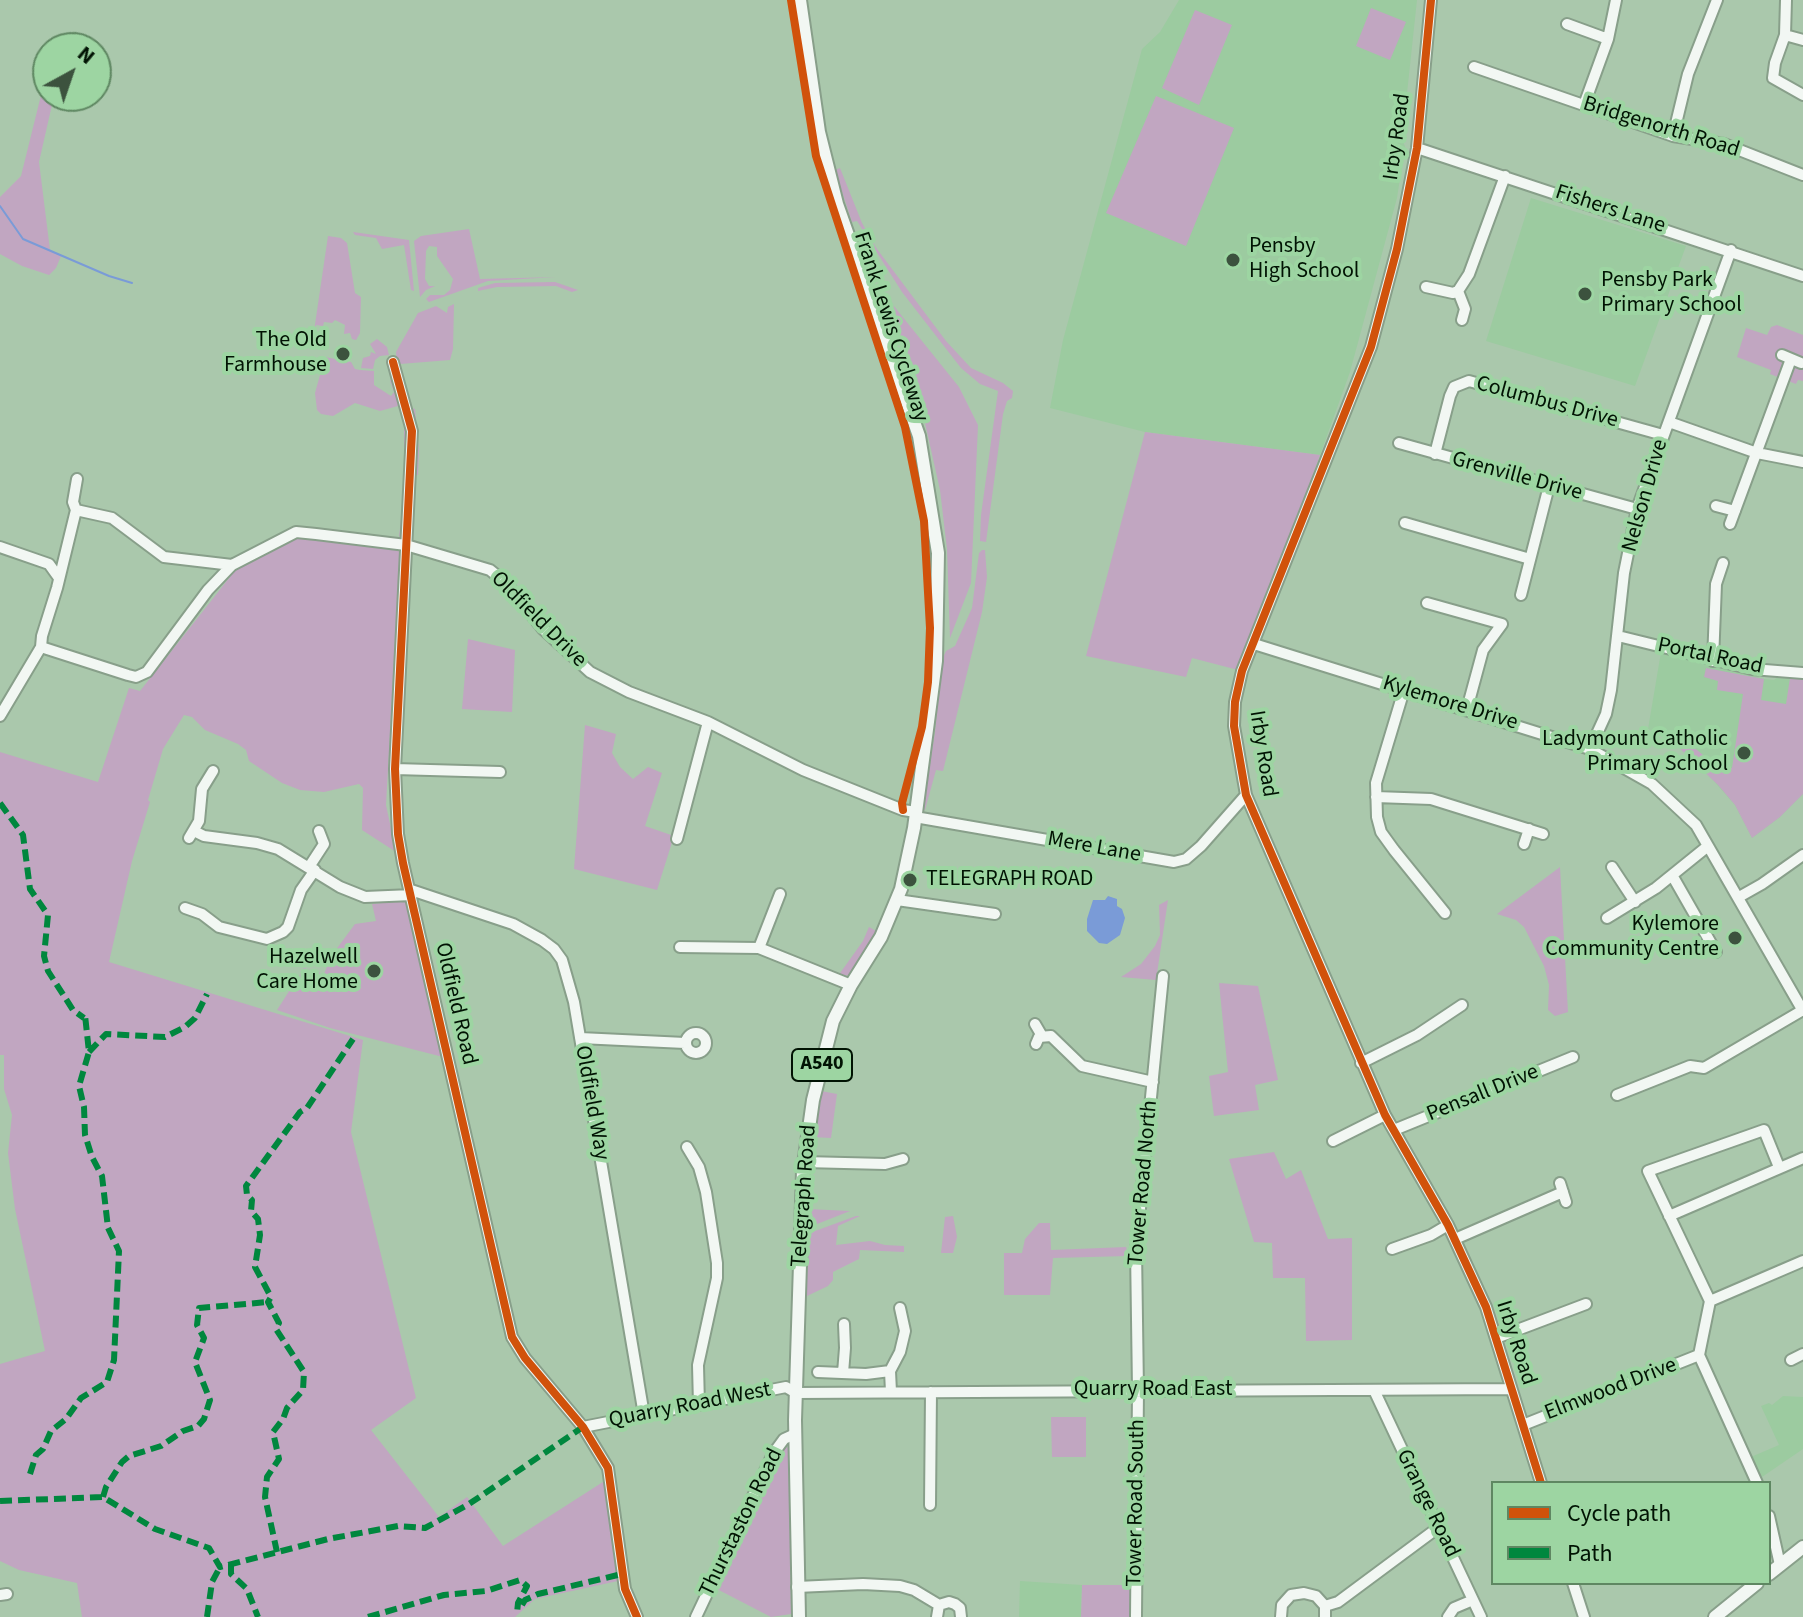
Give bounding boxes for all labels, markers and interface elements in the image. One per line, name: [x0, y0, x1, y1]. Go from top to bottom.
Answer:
north arrow: [32, 32, 112, 112]
text: N: [70, 38, 102, 72]
street label: Irby Road: [1379, 92, 1417, 182]
street label: Bridgenorth Road: [1579, 92, 1743, 164]
street label: Fishers Lane: [1552, 180, 1668, 240]
street label: Frank Lewis Cycleway: [847, 229, 933, 425]
place label: Pensby High School: [1249, 234, 1359, 286]
marker: Pensby High School: [1224, 251, 1242, 269]
place label: Pensby Park Primary School: [1601, 268, 1742, 320]
marker: Pensby Park Primary School: [1576, 285, 1594, 303]
place label: The Old Farmhouse: [224, 328, 327, 380]
marker: The Old Farmhouse: [334, 345, 352, 363]
street label: Columbus Drive: [1473, 371, 1621, 435]
street label: Nelson Drive: [1617, 437, 1675, 555]
street label: Grenville Drive: [1449, 447, 1585, 507]
street label: Oldfield Drive: [484, 566, 592, 674]
street label: Portal Road: [1655, 633, 1765, 681]
street label: Kylemore Drive: [1379, 671, 1521, 737]
street label: Irby Road: [1242, 709, 1282, 799]
place label: Ladymount Catholic Primary School: [1542, 727, 1728, 778]
marker: Ladymount Catholic Primary School: [1735, 744, 1753, 762]
street label: Mere Lane: [1045, 827, 1143, 869]
place label: TELEGRAPH ROAD: [926, 867, 1093, 893]
marker: TELEGRAPH ROAD: [901, 871, 919, 889]
place label: Kylemore Community Centre: [1545, 912, 1719, 964]
marker: Kylemore Community Centre: [1726, 929, 1744, 947]
street label: Oldfield Road: [428, 940, 482, 1068]
place label: Hazelwell Care Home: [256, 945, 358, 996]
marker: Hazelwell Care Home: [365, 962, 383, 980]
street label: Oldfield Way: [568, 1044, 614, 1162]
road number: A540: [792, 1049, 852, 1081]
street label: Pensall Drive: [1423, 1060, 1543, 1128]
street label: Tower Road North: [1124, 1099, 1164, 1267]
street label: Telegraph Road: [787, 1124, 823, 1268]
street label: Irby Road: [1489, 1297, 1541, 1389]
street label: Elmwood Drive: [1541, 1353, 1681, 1427]
street label: Quarry Road West: [607, 1377, 773, 1435]
street label: Quarry Road East: [1074, 1377, 1232, 1403]
street label: Tower Road South: [1122, 1419, 1152, 1587]
street label: Thurstaston Road: [695, 1445, 789, 1601]
street label: Grange Road: [1389, 1446, 1465, 1562]
legend: [1491, 1481, 1771, 1585]
text: Cycle path: [1567, 1496, 1671, 1531]
text: Path: [1567, 1536, 1613, 1571]

